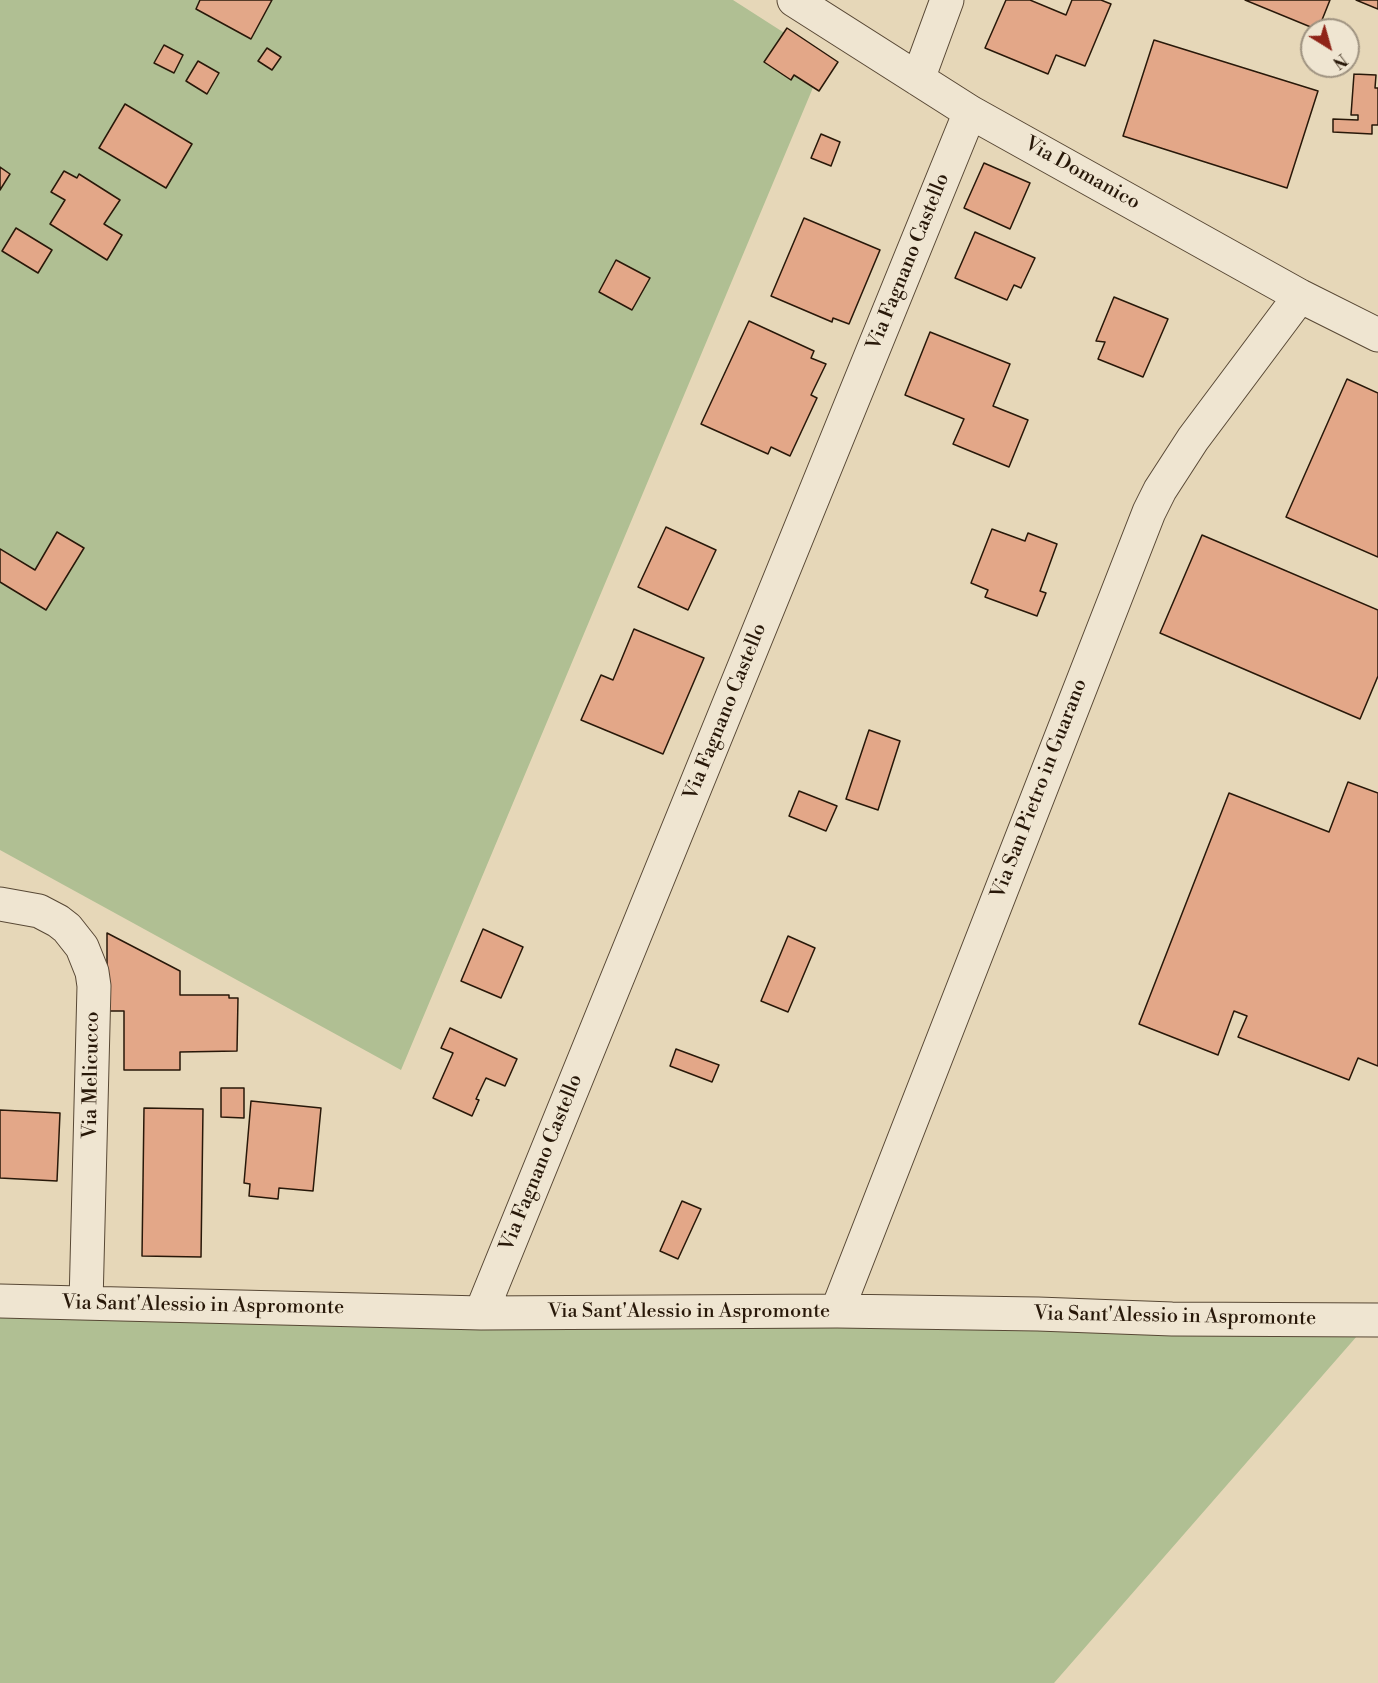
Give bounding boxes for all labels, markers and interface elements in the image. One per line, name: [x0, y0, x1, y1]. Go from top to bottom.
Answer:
north arrow: [1300, 18, 1360, 78]
text: N: [1329, 49, 1351, 73]
street label: Via Domanico: [1020, 132, 1144, 216]
street label: Via Fagnano Castello: [863, 170, 955, 354]
street label: Via Fagnano Castello: [680, 620, 772, 804]
street label: Via San Pietro in Guarano: [987, 676, 1093, 902]
street label: Via Melicucco: [79, 1011, 105, 1139]
street label: Via Fagnano Castello: [496, 1071, 588, 1255]
street label: Via Sant'Alessio in Aspromonte: [62, 1292, 344, 1320]
street label: Via Sant'Alessio in Aspromonte: [548, 1300, 830, 1324]
street label: Via Sant'Alessio in Aspromonte: [1034, 1303, 1316, 1331]

